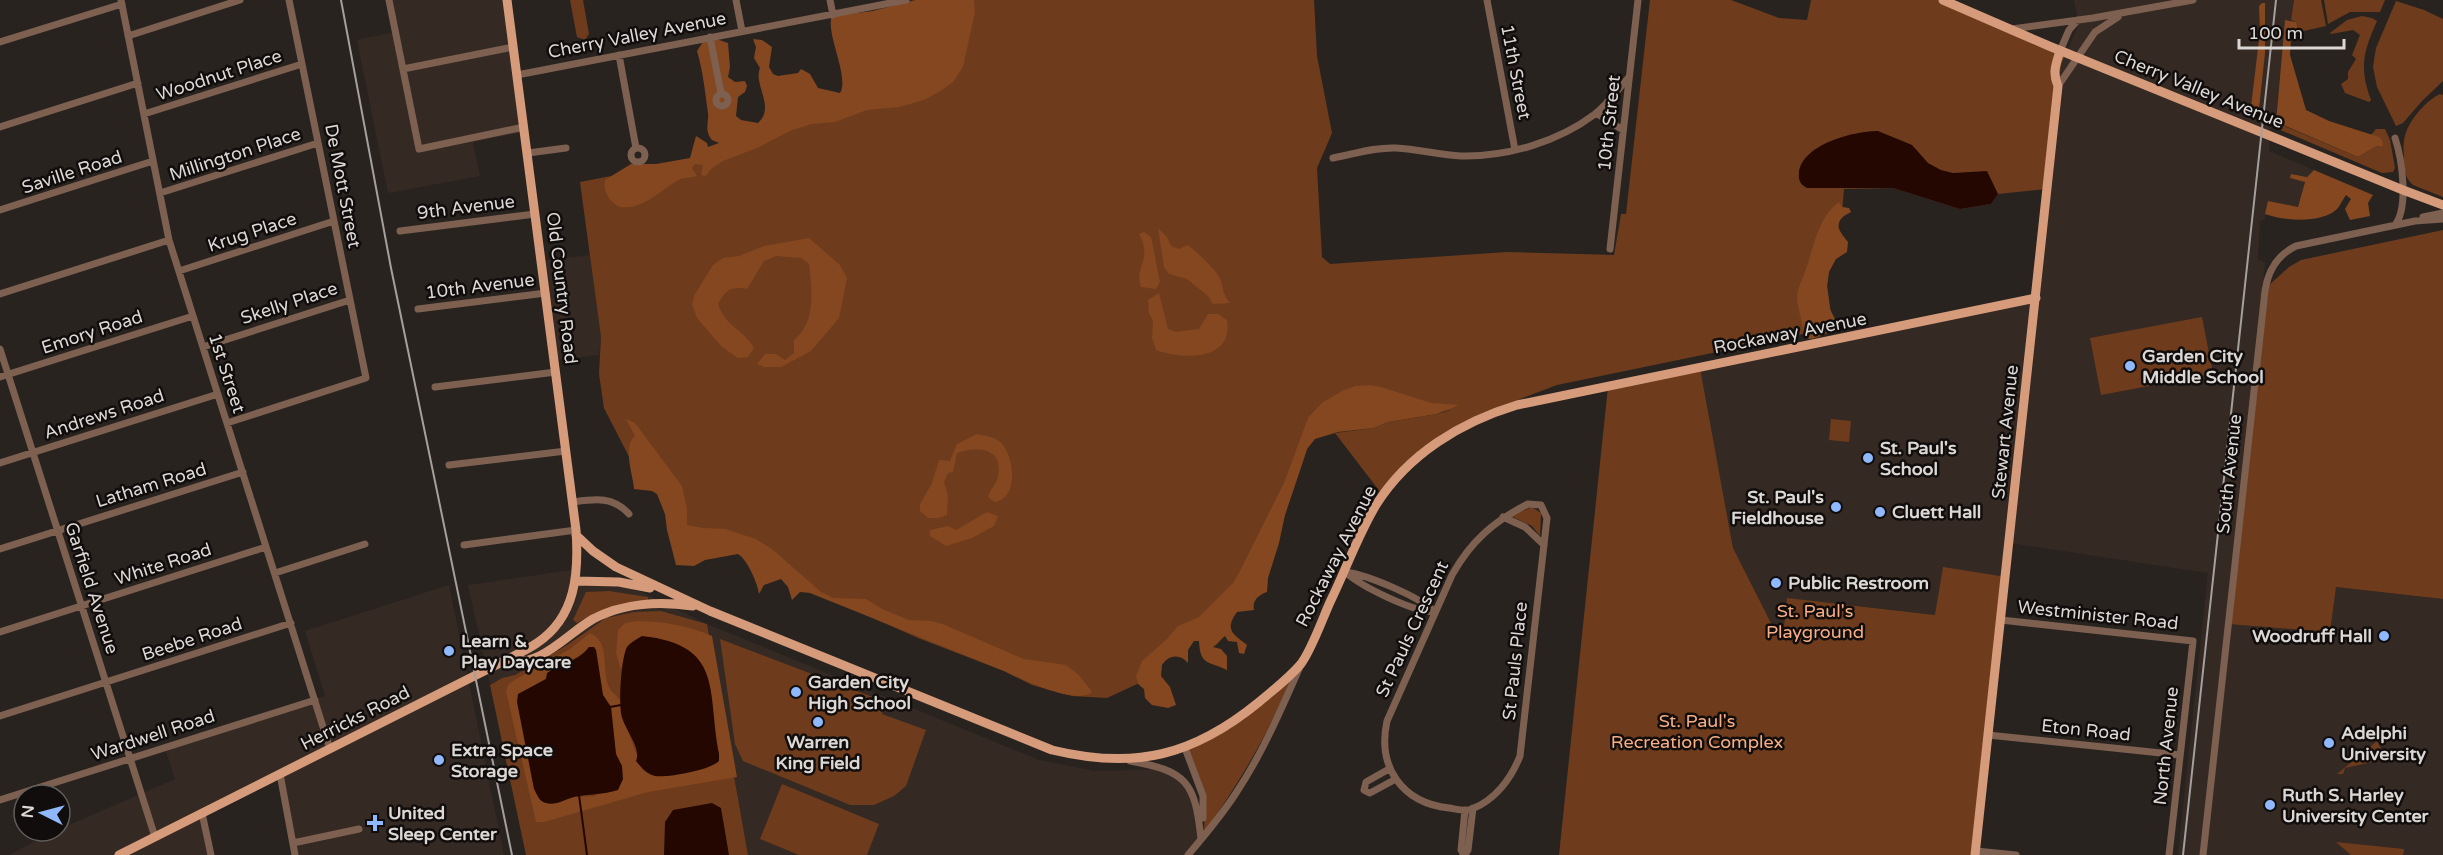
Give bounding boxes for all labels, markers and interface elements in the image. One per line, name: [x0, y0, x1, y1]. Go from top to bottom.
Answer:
street label: Cherry Valley Avenue: [546, 7, 728, 63]
scale bar: [2239, 12, 2344, 50]
street label: 11th Street: [1496, 22, 1536, 122]
text: 100 m: [2248, 22, 2303, 44]
street label: Woodnut Place: [154, 44, 284, 106]
street label: Cherry Valley Avenue: [2111, 45, 2287, 133]
street label: 10th Street: [1593, 74, 1625, 172]
street label: Millington Place: [166, 122, 304, 186]
street label: De Mott Street: [320, 122, 366, 250]
street label: Saville Road: [19, 145, 125, 199]
street label: 9th Avenue: [416, 190, 516, 224]
street label: Krug Place: [205, 207, 299, 257]
street label: Old Country Road: [542, 211, 582, 365]
street label: 10th Avenue: [424, 268, 536, 304]
street label: Skelly Place: [238, 277, 340, 329]
street label: Emory Road: [39, 305, 145, 359]
street label: Rockaway Avenue: [1711, 307, 1869, 359]
street label: 1st Street: [204, 330, 250, 416]
place label: Garden City Middle School: [2142, 345, 2264, 388]
marker: Garden City Middle School: [2123, 359, 2137, 373]
street label: Stewart Avenue: [1987, 364, 2023, 500]
street label: Andrews Road: [41, 384, 167, 444]
street label: South Avenue: [2212, 413, 2246, 535]
place label: St. Paul's School: [1880, 437, 1957, 480]
marker: St. Paul's School: [1861, 451, 1875, 465]
street label: Latham Road: [93, 458, 209, 512]
street label: Rockaway Avenue: [1291, 482, 1381, 630]
place label: St. Paul's Fieldhouse: [1731, 486, 1824, 529]
marker: St. Paul's Fieldhouse: [1829, 500, 1843, 514]
place label: Cluett Hall: [1892, 501, 1981, 523]
marker: Cluett Hall: [1873, 505, 1887, 519]
street label: Garfield Avenue: [60, 519, 124, 657]
street label: White Road: [112, 538, 214, 590]
street label: St Pauls Crescent: [1371, 557, 1453, 701]
place label: Public Restroom: [1788, 572, 1929, 594]
marker: Public Restroom: [1769, 576, 1783, 590]
street label: Westminister Road: [2016, 596, 2180, 634]
park label: St. Paul's Playground: [1766, 600, 1864, 643]
street label: St Pauls Place: [1498, 601, 1532, 721]
street label: Beebe Road: [139, 612, 245, 666]
place label: Woodruff Hall: [2252, 625, 2372, 647]
marker: Woodruff Hall: [2377, 629, 2391, 643]
place label: Learn & Play Daycare: [461, 630, 571, 673]
marker: Learn & Play Daycare: [442, 644, 456, 658]
place label: Garden City High School: [808, 671, 911, 714]
street label: Herricks Road: [297, 681, 413, 755]
marker: Garden City High School: [789, 685, 803, 699]
street label: North Avenue: [2149, 686, 2183, 806]
street label: Wardwell Road: [88, 705, 218, 765]
park label: St. Paul's Recreation Complex: [1611, 710, 1783, 753]
street label: Eton Road: [2040, 714, 2132, 746]
marker: Warren King Field: [811, 715, 825, 729]
place label: Adelphi University: [2341, 722, 2426, 765]
place label: Warren King Field: [776, 731, 860, 774]
marker: Adelphi University: [2322, 736, 2336, 750]
place label: Extra Space Storage: [451, 739, 553, 782]
marker: Extra Space Storage: [432, 753, 446, 767]
north arrow: [12, 783, 72, 843]
place label: Ruth S. Harley University Center: [2282, 784, 2430, 827]
marker: Ruth S. Harley University Center: [2263, 798, 2277, 812]
place label: United Sleep Center: [388, 802, 498, 845]
text: N: [17, 804, 39, 819]
marker: United Sleep Center: [366, 814, 384, 832]

